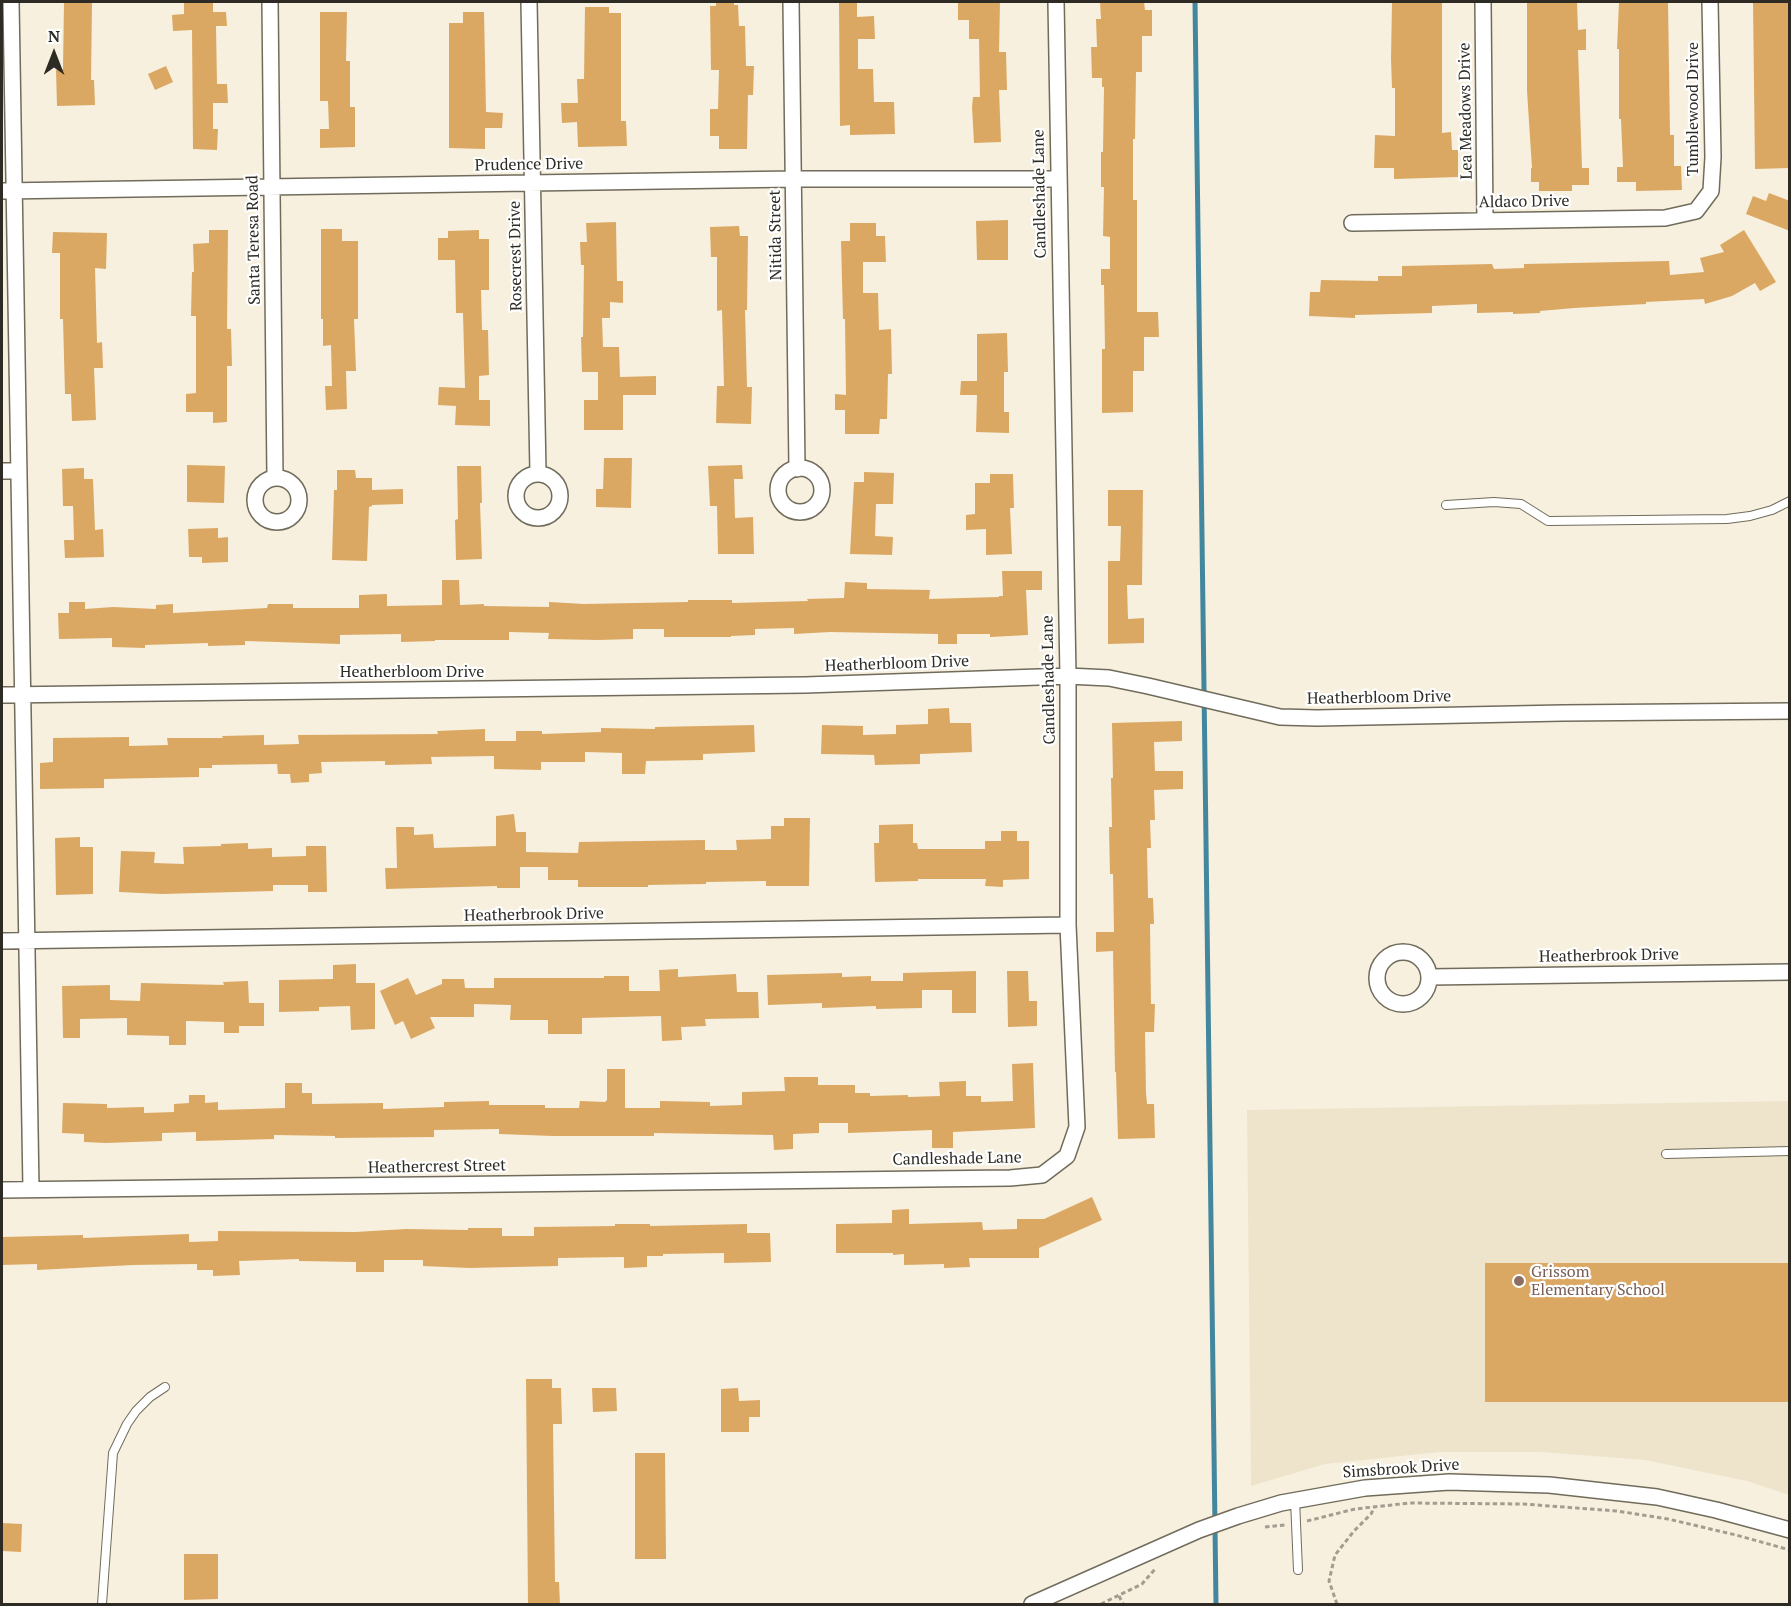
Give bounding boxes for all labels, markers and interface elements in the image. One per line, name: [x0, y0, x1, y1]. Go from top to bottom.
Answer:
north arrow: [24, 24, 84, 84]
text: N: [48, 25, 60, 47]
street label: Lea Meadows Drive: [1455, 42, 1477, 180]
street label: Tumblewood Drive: [1683, 42, 1703, 176]
street label: Candleshade Lane: [1029, 129, 1051, 259]
street label: Prudence Drive: [475, 154, 583, 176]
street label: Santa Teresa Road: [243, 175, 265, 305]
street label: Nitida Street: [766, 189, 786, 281]
street label: Aldaco Drive: [1478, 192, 1570, 212]
street label: Rosecrest Drive: [505, 201, 527, 311]
street label: Candleshade Lane: [1038, 615, 1060, 745]
street label: Heatherbloom Drive: [825, 652, 969, 676]
street label: Heatherbloom Drive: [340, 662, 484, 682]
street label: Heatherbloom Drive: [1307, 687, 1451, 709]
street label: Heatherbrook Drive: [464, 904, 604, 926]
street label: Heatherbrook Drive: [1539, 945, 1679, 967]
street label: Candleshade Lane: [892, 1148, 1022, 1170]
street label: Heathercrest Street: [368, 1156, 506, 1178]
place label: Grissom Elementary School: [1531, 1262, 1665, 1300]
marker: Grissom Elementary School: [1512, 1274, 1526, 1288]
street label: Simsbrook Drive: [1342, 1455, 1460, 1483]

